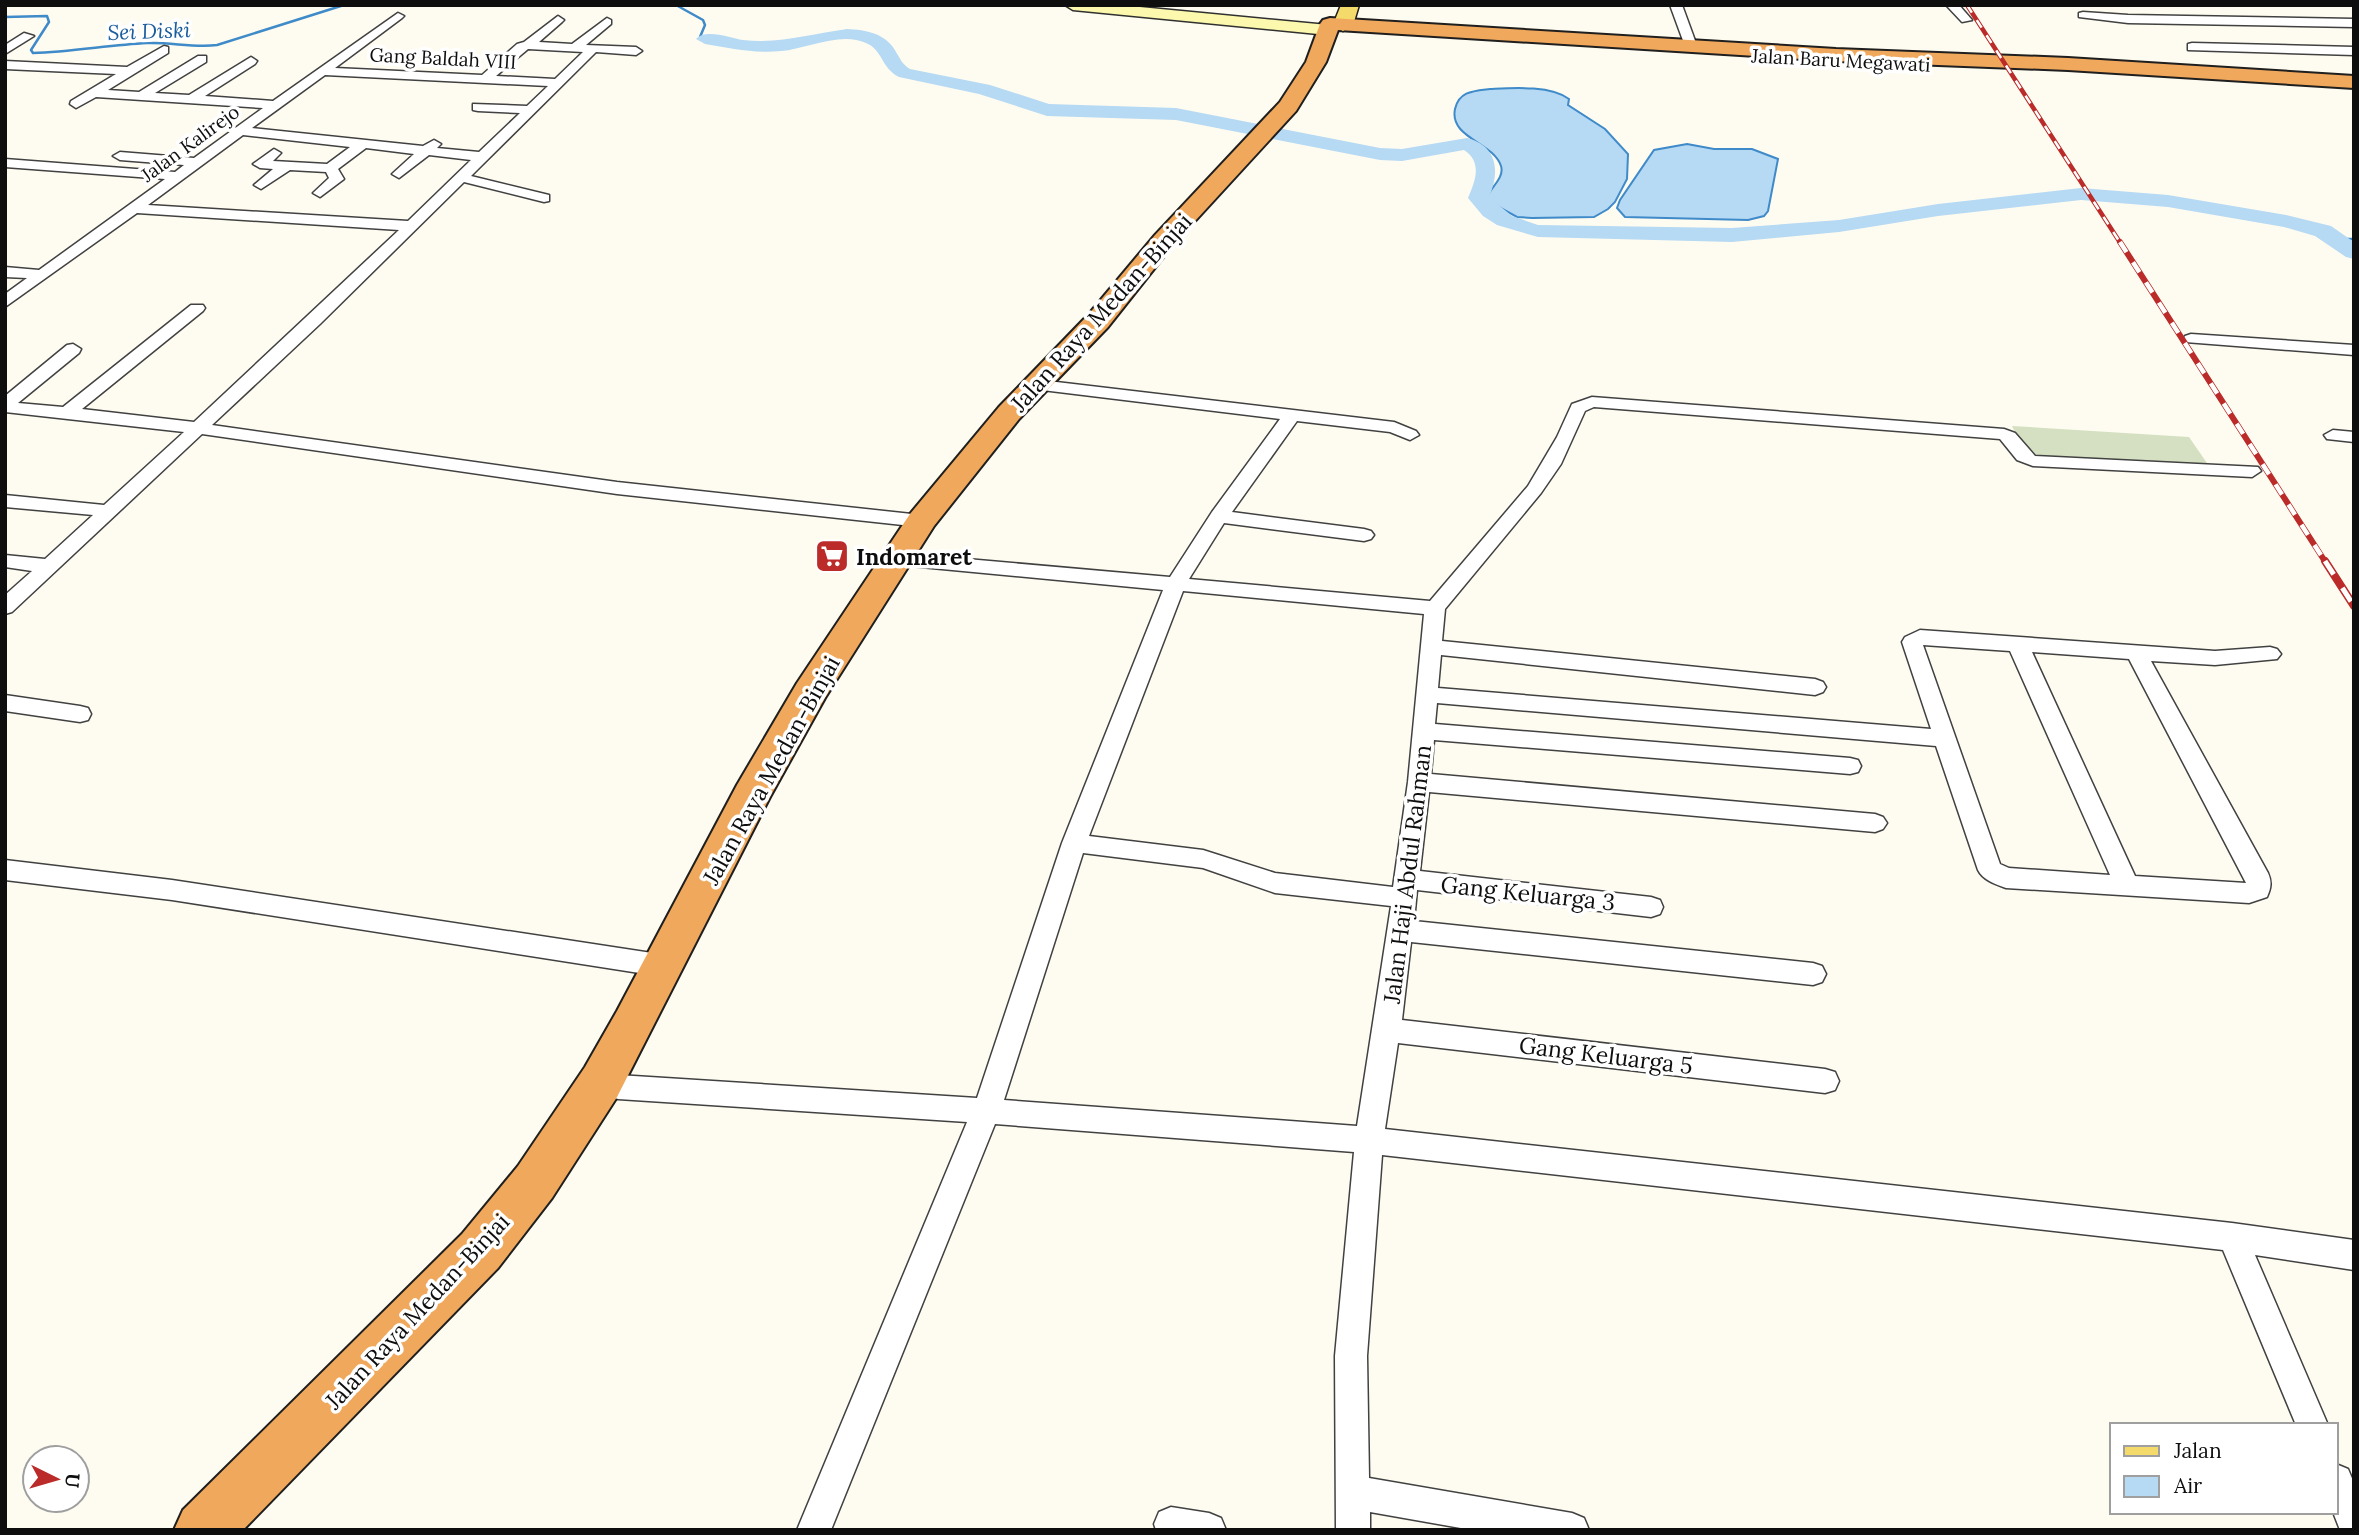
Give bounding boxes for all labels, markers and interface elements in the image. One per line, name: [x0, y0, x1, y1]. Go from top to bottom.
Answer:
water label: Sei Diski: [107, 16, 191, 46]
street label: Gang Baldah VIII: [369, 42, 517, 74]
street label: Jalan Baru Megawati: [1750, 43, 1931, 77]
street label: Jalan Kalirejo: [135, 99, 244, 187]
street label: Jalan Raya Medan-Binjai: [1004, 207, 1198, 418]
supermarket icon: Indomaret: [813, 537, 851, 575]
place label: Indomaret: [856, 542, 972, 571]
street label: Jalan Raya Medan-Binjai: [696, 651, 846, 890]
street label: Jalan Haji Abdul Rahman: [1377, 743, 1437, 1006]
street label: Gang Keluarga 3: [1439, 869, 1617, 917]
street label: Gang Keluarga 5: [1517, 1030, 1695, 1080]
street label: Jalan Raya Medan-Binjai: [318, 1207, 515, 1416]
legend: [2110, 1423, 2338, 1514]
text: Jalan: [2173, 1437, 2222, 1464]
north arrow: [21, 1444, 91, 1514]
text: U: [60, 1472, 86, 1489]
text: Air: [2173, 1472, 2202, 1499]

